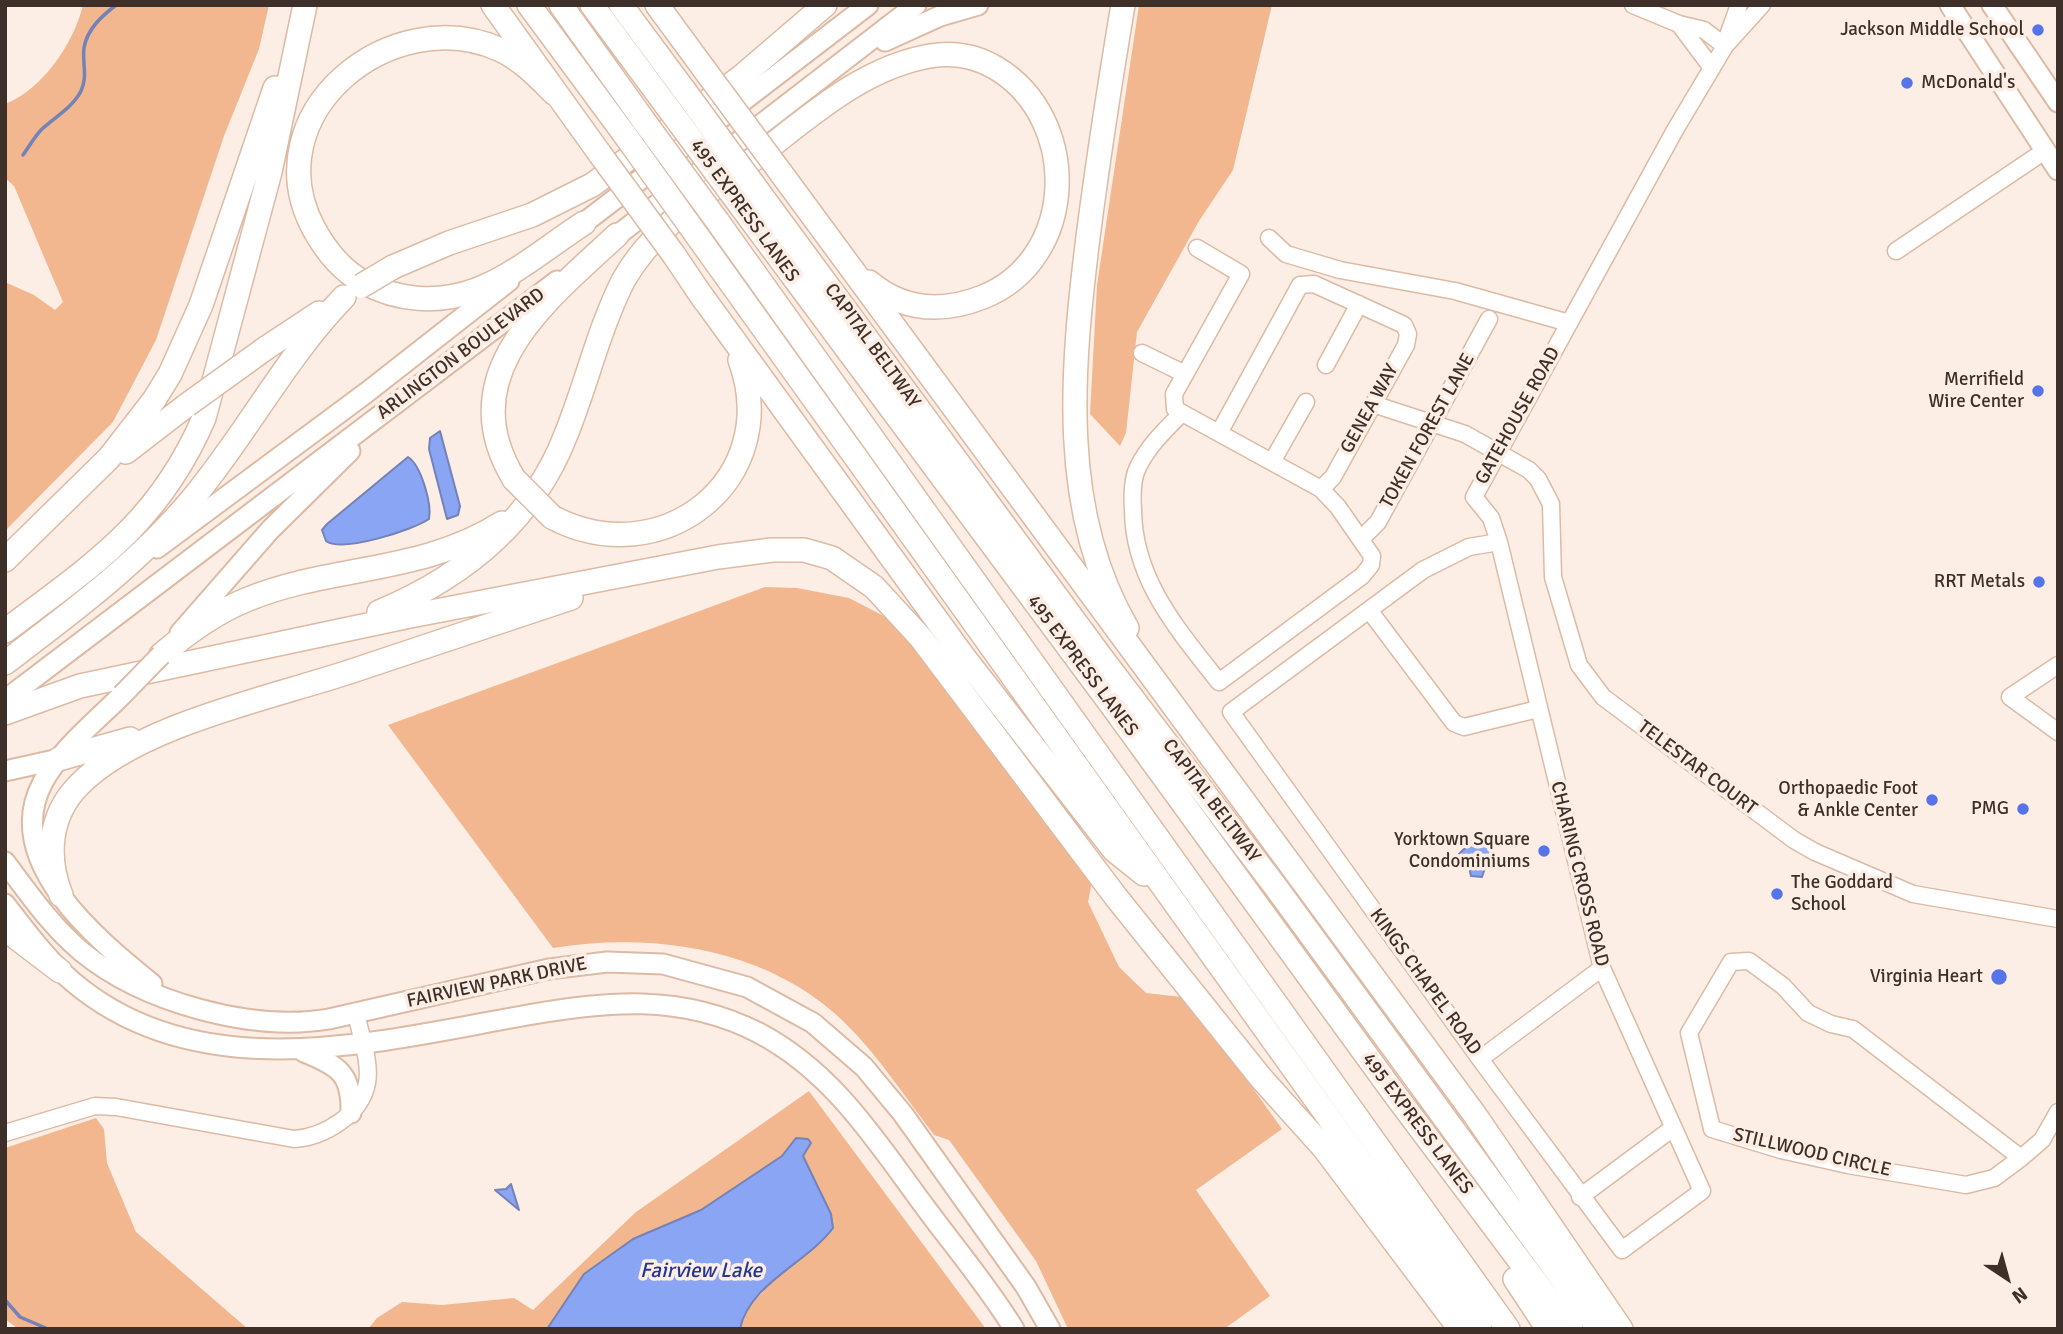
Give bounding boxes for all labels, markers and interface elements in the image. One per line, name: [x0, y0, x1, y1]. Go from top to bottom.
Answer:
place label: Jackson Middle School: [1840, 19, 2024, 41]
marker: Jackson Middle School: [2030, 22, 2046, 38]
place label: McDonald's: [1921, 72, 2015, 94]
marker: McDonald's: [1899, 75, 1915, 91]
street label: 495 EXPRESS LANES: [685, 135, 803, 287]
street label: CAPITAL BELTWAY: [819, 279, 925, 413]
street label: ARLINGTON BOULEVARD: [373, 283, 549, 425]
street label: GATEHOUSE ROAD: [1471, 343, 1565, 489]
street label: TOKEN FOREST LANE: [1376, 350, 1480, 512]
street label: GENEA WAY: [1336, 361, 1404, 457]
place label: Merrifield Wire Center: [1928, 369, 2024, 413]
marker: Merrifield Wire Center: [2030, 383, 2046, 399]
place label: RRT Metals: [1934, 571, 2025, 593]
marker: RRT Metals: [2031, 574, 2047, 590]
street label: 495 EXPRESS LANES: [1022, 591, 1142, 741]
street label: TELESTAR COURT: [1633, 716, 1761, 820]
street label: CAPITAL BELTWAY: [1157, 735, 1265, 867]
place label: Orthopaedic Foot & Ankle Center: [1778, 778, 1918, 822]
street label: CHARING CROSS ROAD: [1545, 779, 1613, 969]
marker: Orthopaedic Foot & Ankle Center: [1924, 792, 1940, 808]
place label: PMG: [1971, 798, 2009, 820]
marker: PMG: [2015, 801, 2031, 817]
place label: Yorktown Square Condominiums: [1394, 829, 1530, 873]
marker: Yorktown Square Condominiums: [1536, 843, 1552, 859]
place label: The Goddard School: [1791, 872, 1893, 916]
marker: The Goddard School: [1769, 886, 1785, 902]
street label: KINGS CHAPEL ROAD: [1364, 904, 1486, 1060]
street label: FAIRVIEW PARK DRIVE: [405, 953, 589, 1013]
place label: Virginia Heart: [1870, 966, 1983, 988]
marker: Virginia Heart: [1989, 967, 2009, 987]
street label: 495 EXPRESS LANES: [1357, 1049, 1477, 1199]
street label: STILLWOOD CIRCLE: [1731, 1124, 1893, 1182]
north arrow: [1972, 1243, 2042, 1313]
water label: Fairview Lake: [640, 1258, 762, 1284]
text: N: [2007, 1281, 2032, 1309]

